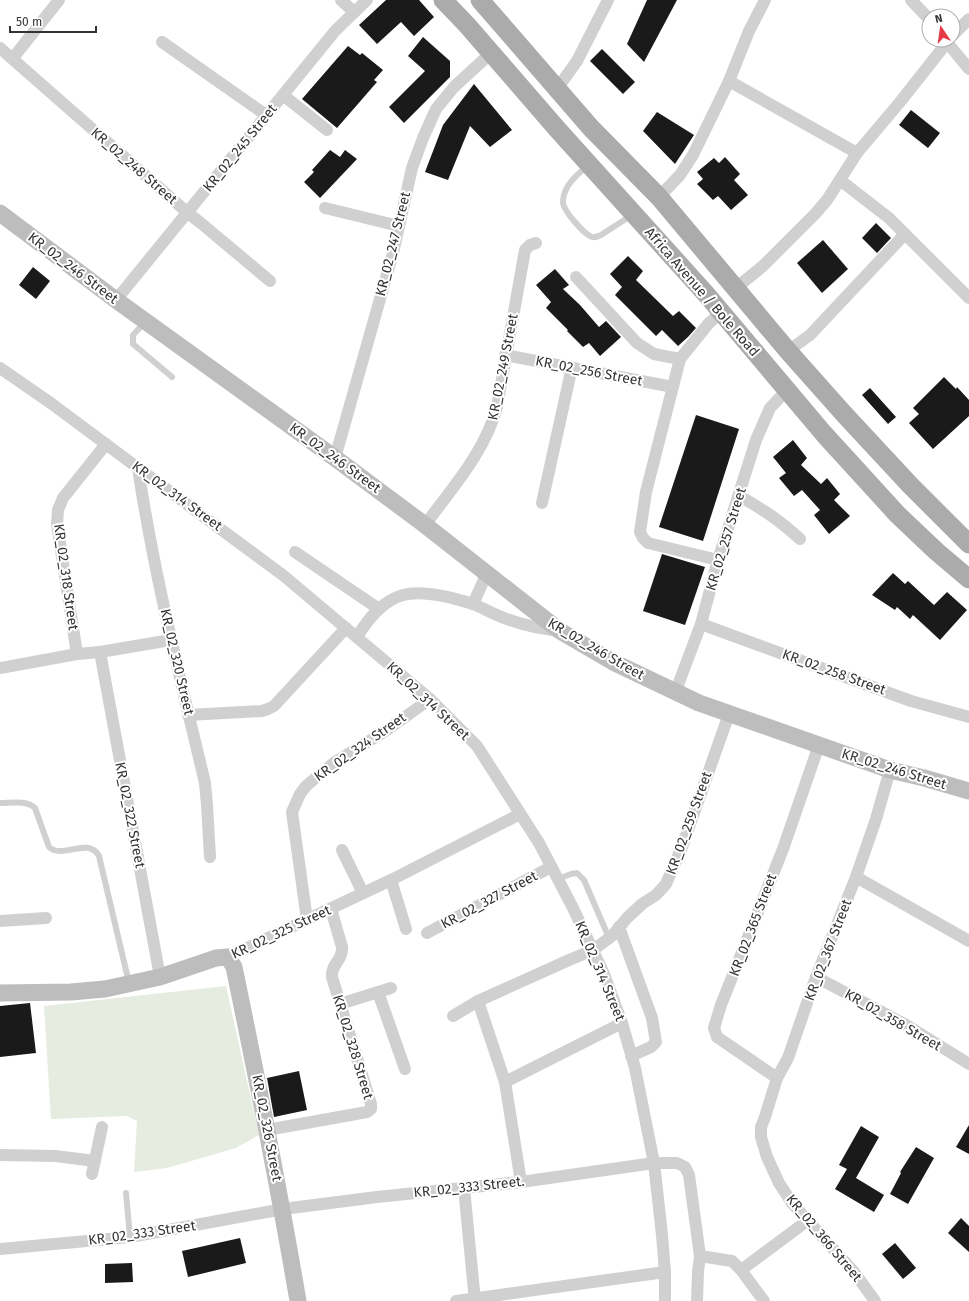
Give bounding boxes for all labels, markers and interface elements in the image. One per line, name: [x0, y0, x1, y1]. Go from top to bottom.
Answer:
scale bar: [10, 8, 96, 34]
north arrow: [921, 8, 961, 48]
text: N: [934, 12, 944, 26]
text: 50 m: [16, 15, 42, 29]
street label: KR_02_245 Street: [199, 100, 281, 195]
street label: KR_02_248 Street: [87, 124, 181, 209]
street label: KR_02_247 Street: [372, 189, 414, 298]
street label: Africa Avenue / Bole Road: [641, 224, 763, 360]
street label: KR_02_246 Street: [25, 229, 122, 308]
street label: KR_02_249 Street: [484, 311, 522, 422]
street label: KR_02_256 Street: [534, 352, 645, 390]
street label: KR_02_246 Street: [286, 419, 385, 497]
street label: KR_02_314 Street: [129, 458, 226, 535]
street label: KR_02_257 Street: [702, 484, 750, 593]
street label: KR_02_318 Street: [50, 523, 82, 632]
street label: KR_02_320 Street: [156, 607, 198, 718]
street label: KR_02_246 Street: [545, 614, 648, 684]
street label: KR_02_258 Street: [780, 645, 889, 699]
street label: KR_02_314 Street: [383, 658, 474, 744]
street label: KR_02_324 Street: [311, 709, 410, 785]
street label: KR_02_246 Street: [840, 745, 949, 793]
street label: KR_02_322 Street: [111, 760, 149, 870]
street label: KR_02_259 Street: [663, 768, 716, 877]
street label: KR_02_327 Street: [438, 867, 541, 933]
street label: KR_02_365 Street: [726, 870, 781, 979]
street label: KR_02_367 Street: [801, 896, 856, 1003]
street label: KR_02_325 Street: [229, 901, 334, 963]
street label: KR_02_314 Street: [571, 918, 629, 1025]
street label: KR_02_358 Street: [842, 985, 945, 1055]
street label: KR_02_328 Street: [329, 993, 377, 1102]
street label: KR_02_326 Street: [248, 1073, 286, 1184]
street label: KR_02_333 Street.: [413, 1173, 525, 1201]
street label: KR_02_366 Street: [782, 1191, 866, 1286]
street label: KR_02_333 Street: [87, 1217, 198, 1249]

